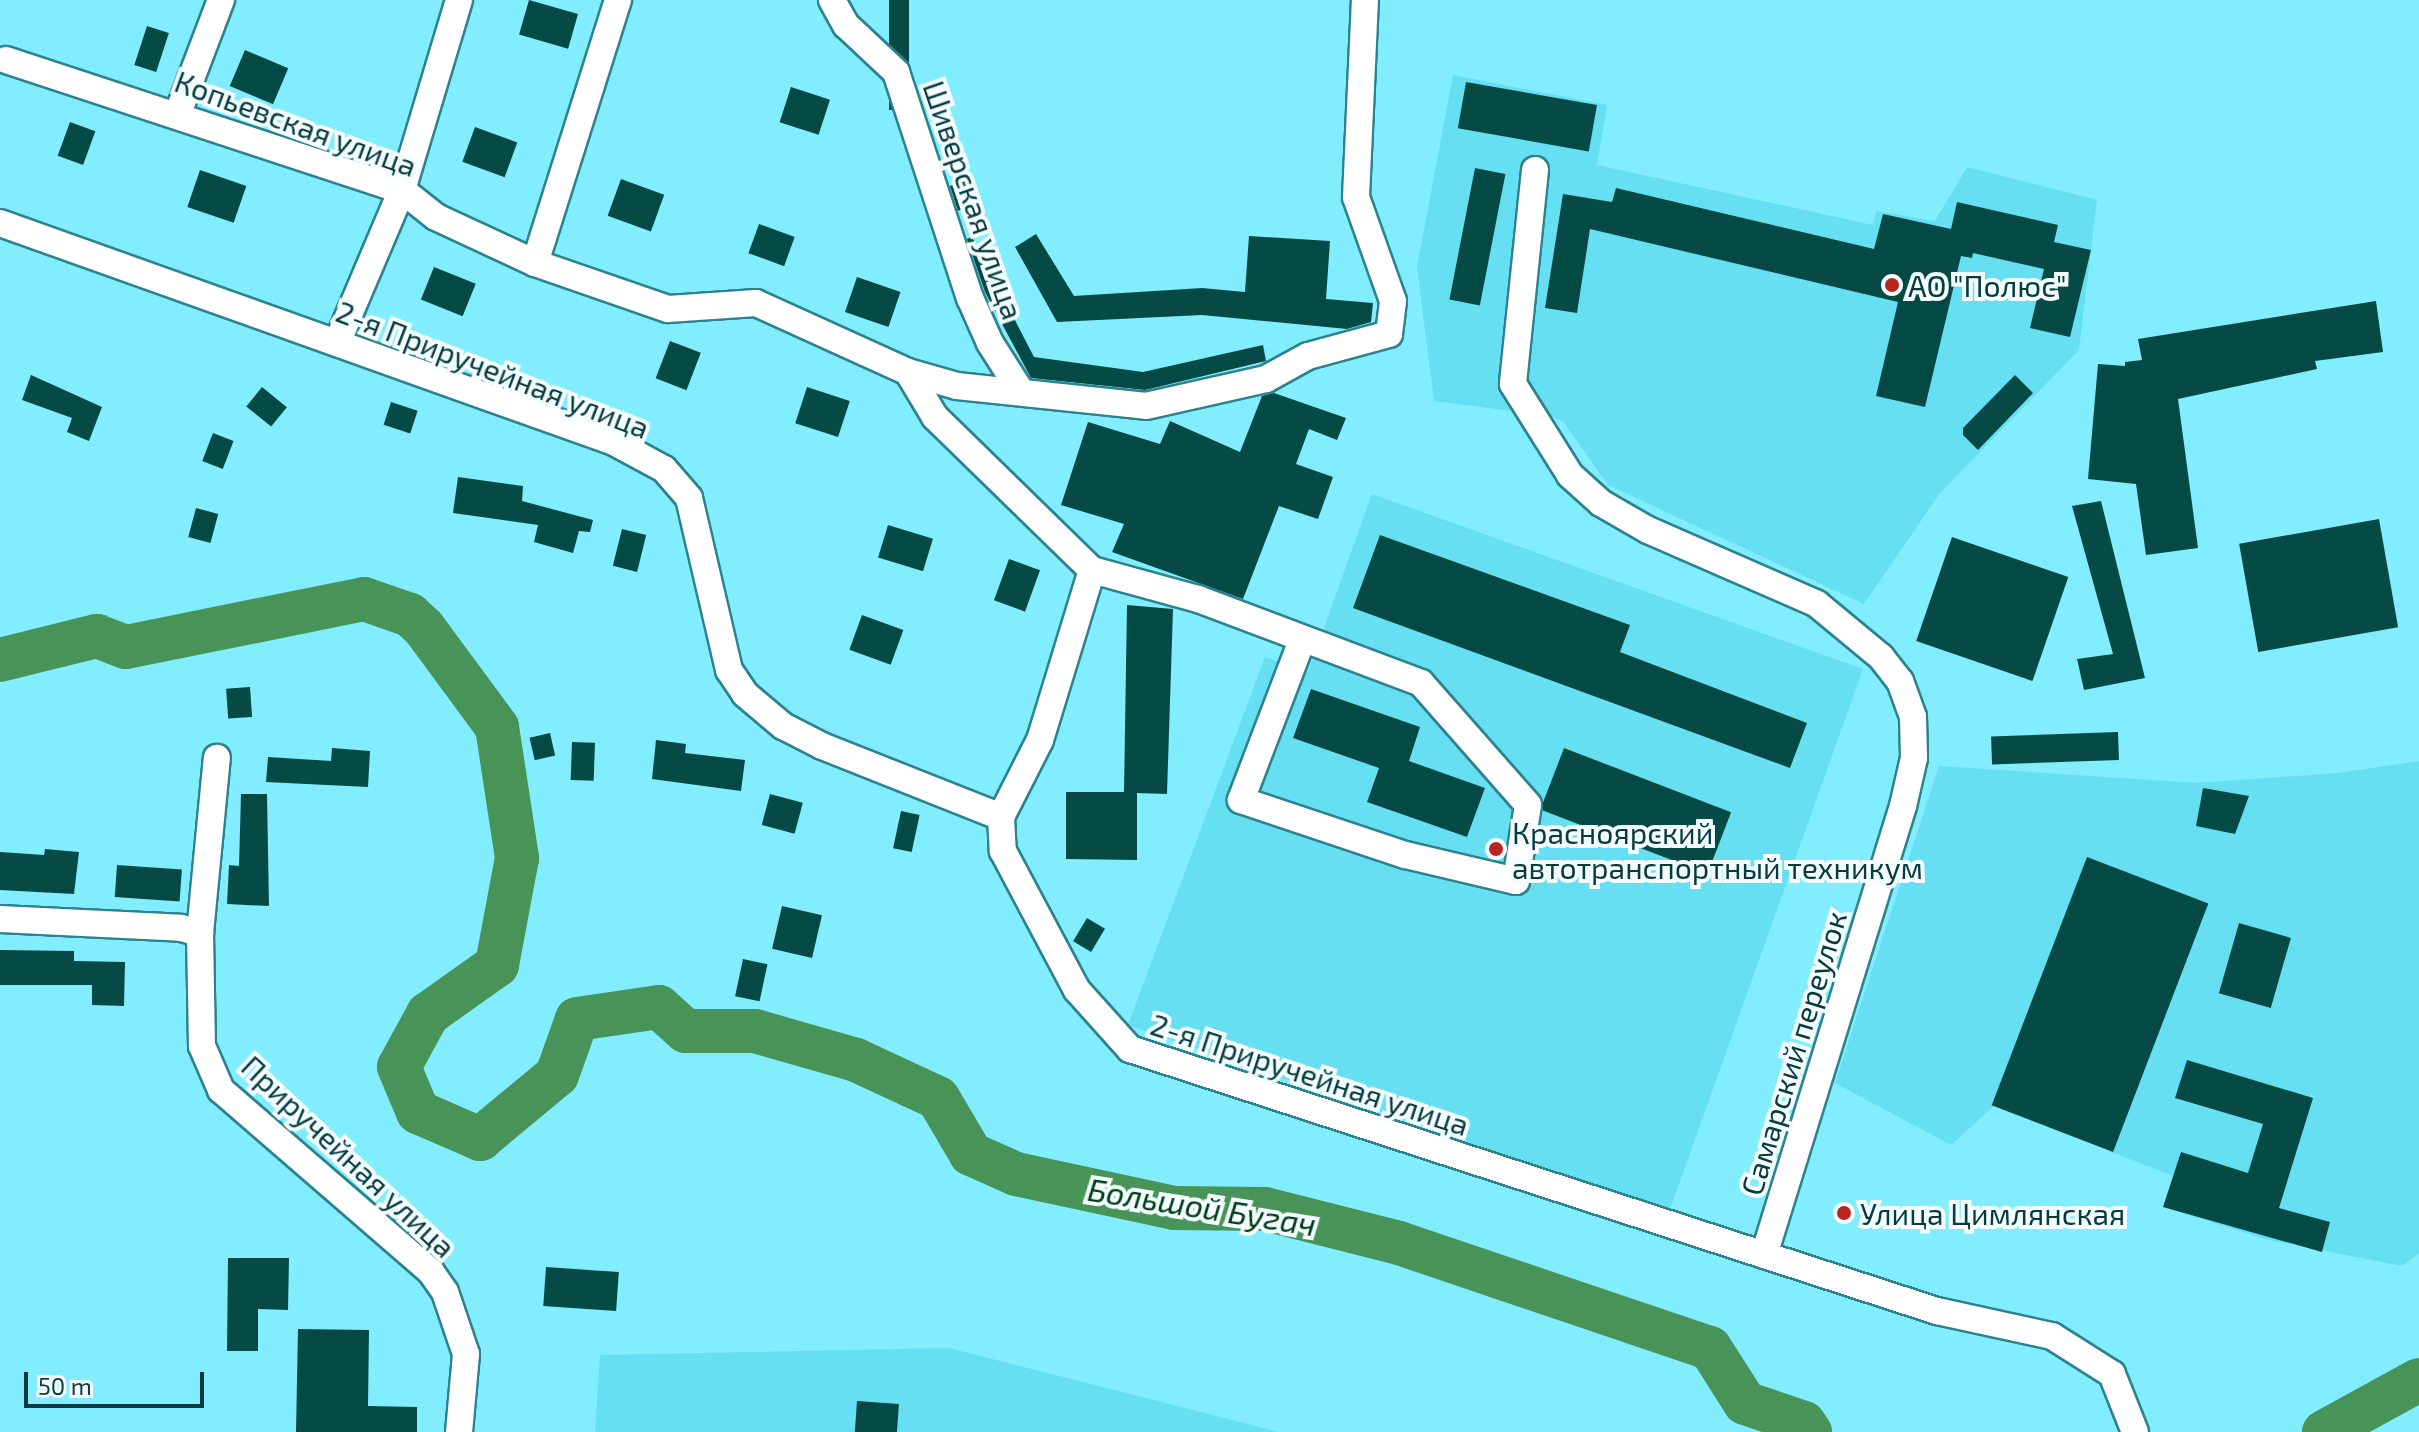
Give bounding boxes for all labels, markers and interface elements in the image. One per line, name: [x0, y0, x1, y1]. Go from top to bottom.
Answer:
street label: Копьевская улица: [170, 63, 422, 183]
street label: Шиверская улица: [916, 76, 1032, 324]
place label: АО "Полюс": [1908, 267, 2067, 303]
marker: АО "Полюс": [1883, 276, 1901, 294]
street label: 2-я Приручейная улица: [331, 293, 655, 445]
place label: Красноярский автотранспортный техникум: [1512, 814, 1923, 884]
marker: Красноярский автотранспортный техникум: [1487, 840, 1505, 858]
street label: Самарский переулок: [1733, 907, 1853, 1199]
street label: 2-я Приручейная улица: [1146, 1006, 1474, 1142]
street label: Приручейная улица: [235, 1048, 463, 1264]
water label: Большой Бугач: [1085, 1169, 1319, 1243]
place label: Улица Цимлянская: [1860, 1195, 2125, 1231]
marker: Улица Цимлянская: [1835, 1204, 1853, 1222]
scale bar: [28, 1356, 208, 1406]
text: 50 m: [38, 1371, 92, 1400]

